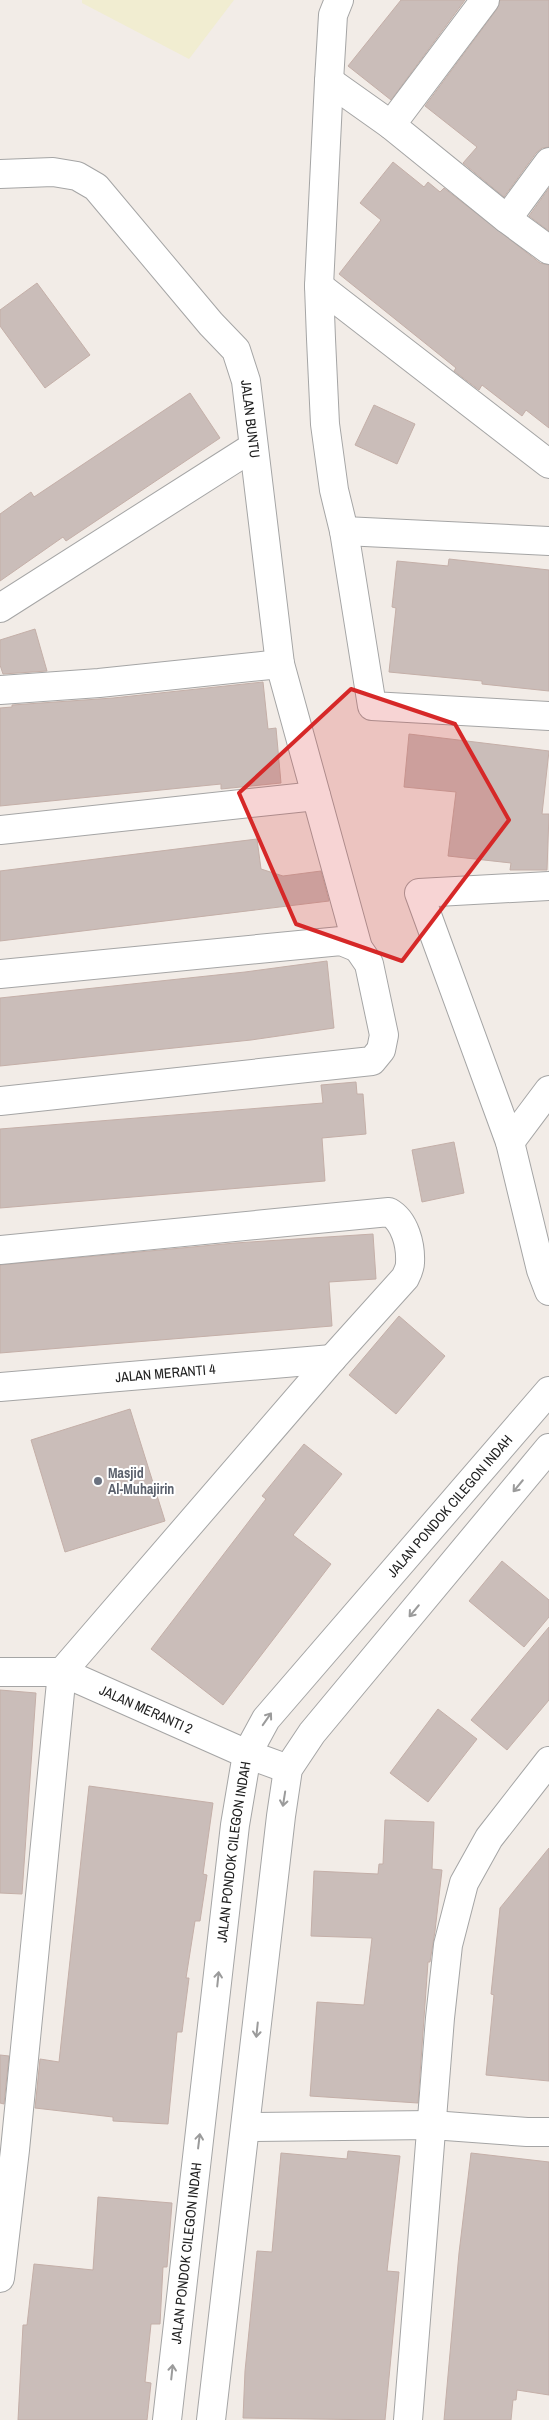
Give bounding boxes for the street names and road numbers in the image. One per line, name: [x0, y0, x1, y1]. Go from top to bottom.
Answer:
street label: JALAN BUNTU: [237, 379, 264, 459]
street label: JALAN MERANTI 4: [115, 1360, 217, 1386]
street label: JALAN PONDOK CILEGON INDAH: [383, 1431, 516, 1581]
street label: JALAN MERANTI 2: [97, 1681, 196, 1738]
street label: JALAN PONDOK CILEGON INDAH: [213, 1760, 255, 1943]
street label: JALAN PONDOK CILEGON INDAH: [167, 2161, 205, 2345]

